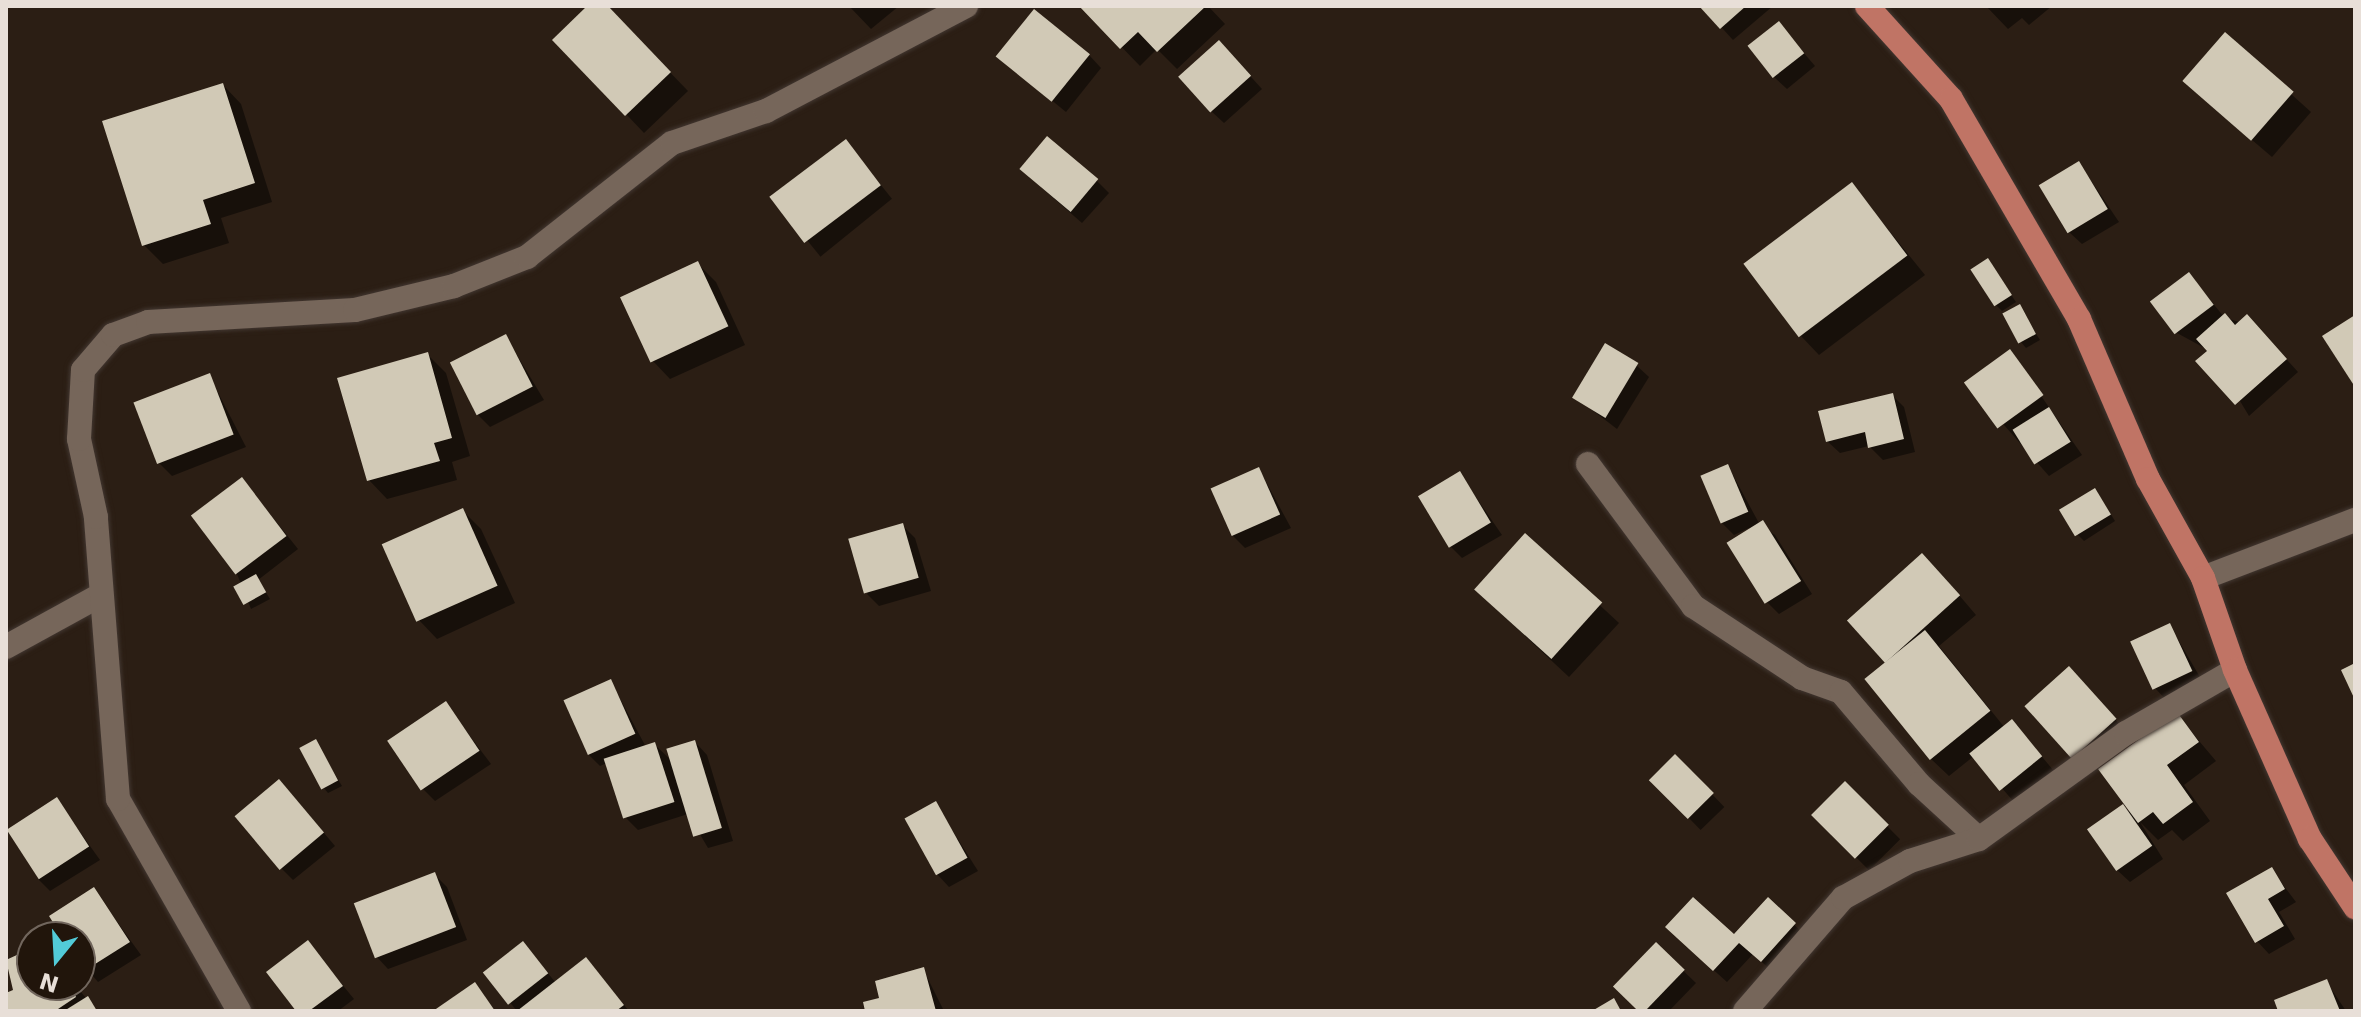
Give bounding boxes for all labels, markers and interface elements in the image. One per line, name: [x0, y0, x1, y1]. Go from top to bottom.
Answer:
north arrow: [16, 921, 96, 1001]
text: N: [36, 968, 62, 997]

